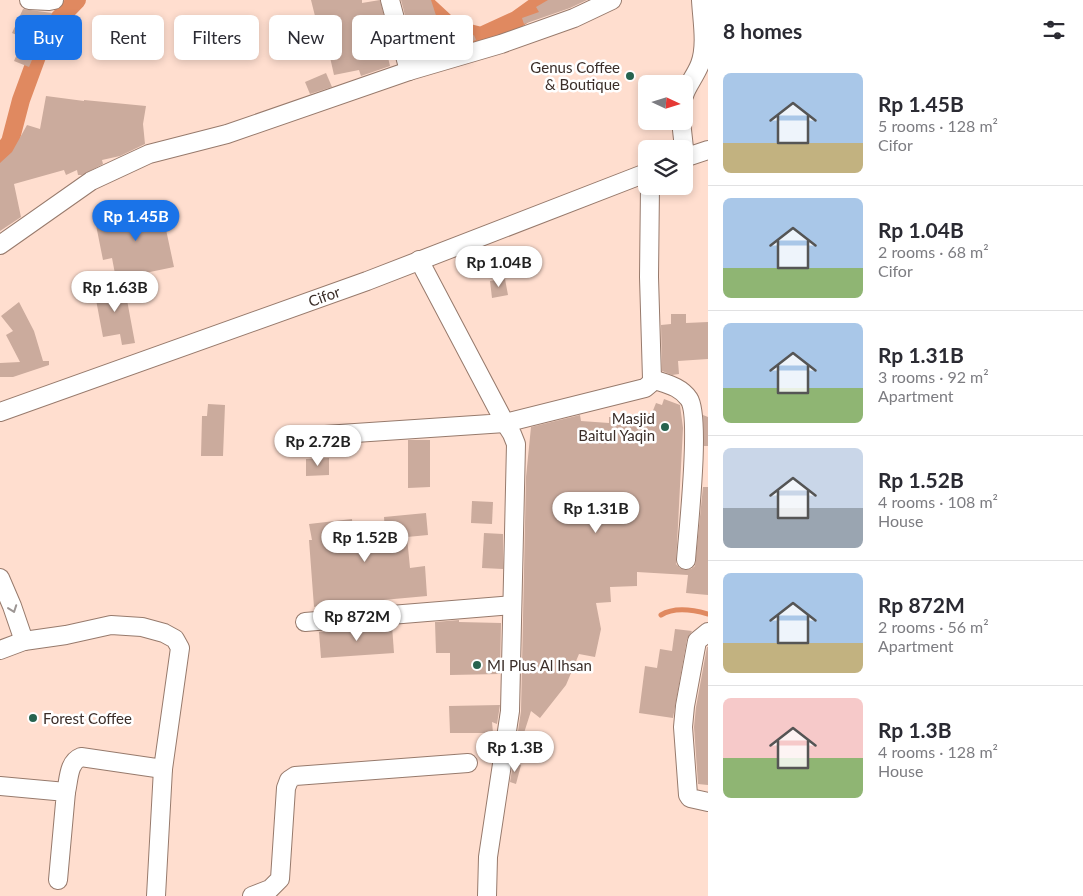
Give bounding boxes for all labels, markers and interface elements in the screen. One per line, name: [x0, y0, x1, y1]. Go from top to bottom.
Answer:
chip: Buy: [15, 15, 82, 60]
chip: Rent: [92, 15, 164, 60]
chip: Filters: [174, 15, 259, 60]
chip: New: [269, 15, 342, 60]
chip: Apartment: [352, 15, 473, 60]
icon: filters: [1040, 16, 1068, 44]
text: 8 homes: [723, 18, 802, 43]
place label: Genus Coffee & Boutique: [530, 58, 620, 93]
marker: Genus Coffee & Boutique: [624, 70, 636, 82]
north arrow: [638, 75, 692, 130]
map controls: [638, 75, 693, 195]
text: Rp 1.45B: [878, 91, 964, 116]
icon: home: [763, 93, 823, 153]
text: 5 rooms · 128 m²: [878, 116, 998, 135]
text: Cifor: [878, 135, 913, 154]
button: layers: [638, 140, 693, 195]
pin: Rp 1.45B: [84, 200, 188, 242]
text: Rp 1.45B: [103, 206, 169, 225]
text: Rp 1.04B: [878, 217, 964, 242]
icon: home: [763, 218, 823, 278]
text: 2 rooms · 68 m²: [878, 242, 989, 261]
pin: Rp 1.04B: [447, 246, 551, 288]
text: Rp 1.04B: [466, 252, 532, 271]
text: Cifor: [878, 261, 913, 280]
pin: Rp 1.63B: [63, 270, 167, 313]
text: Rp 1.63B: [82, 277, 148, 296]
street label: Cifor: [306, 282, 343, 310]
text: Rp 1.31B: [878, 342, 964, 367]
icon: home: [763, 343, 823, 403]
text: 3 rooms · 92 m²: [878, 367, 989, 386]
text: Apartment: [878, 386, 953, 405]
place label: Masjid Baitul Yaqin: [578, 409, 655, 444]
marker: Masjid Baitul Yaqin: [659, 421, 671, 433]
pin: Rp 2.72B: [266, 424, 370, 467]
text: Rp 2.72B: [285, 431, 351, 450]
text: Rp 1.52B: [878, 467, 964, 492]
icon: home: [763, 468, 823, 528]
pin: Rp 1.31B: [544, 492, 648, 534]
text: 4 rooms · 108 m²: [878, 492, 998, 511]
text: Rp 1.31B: [563, 498, 629, 517]
text: House: [878, 511, 923, 530]
pin: Rp 1.52B: [313, 520, 417, 563]
text: Rp 1.52B: [332, 527, 398, 546]
text: Rp 872M: [878, 592, 965, 617]
icon: home: [763, 593, 823, 653]
pin: Rp 872M: [311, 600, 403, 642]
one-way arrow: [7, 605, 17, 613]
text: Rp 872M: [324, 606, 390, 625]
text: 2 rooms · 56 m²: [878, 617, 989, 636]
text: Apartment: [878, 636, 953, 655]
place label: MI Plus Al Ihsan: [487, 656, 592, 674]
marker: MI Plus Al Ihsan: [471, 659, 483, 671]
place label: Forest Coffee: [43, 709, 132, 727]
marker: Forest Coffee: [27, 712, 39, 724]
text: Rp 1.3B: [878, 717, 952, 742]
icon: home: [763, 718, 823, 778]
pin: Rp 1.3B: [469, 730, 561, 773]
text: Rp 1.3B: [487, 737, 543, 756]
text: 4 rooms · 128 m²: [878, 742, 998, 761]
text: House: [878, 761, 923, 780]

